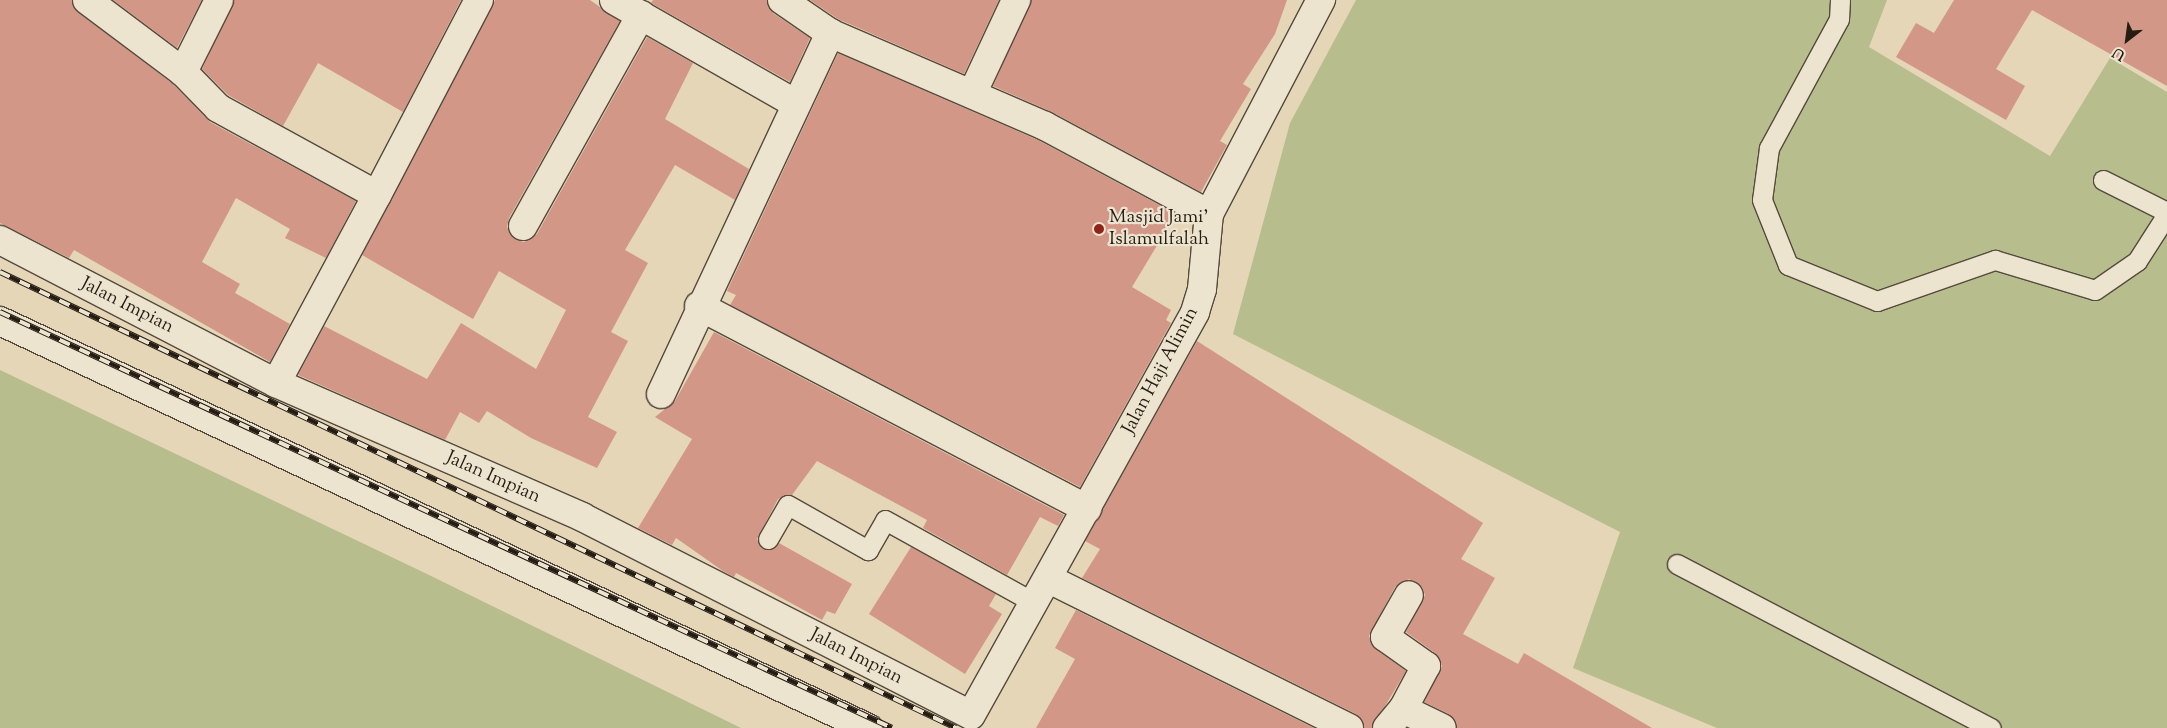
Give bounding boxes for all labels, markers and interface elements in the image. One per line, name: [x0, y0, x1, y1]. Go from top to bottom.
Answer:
north arrow: [2102, 15, 2152, 65]
text: U: [2110, 41, 2129, 65]
place label: Masjid Jami' Islamulfalah: [1109, 207, 1209, 251]
marker: Masjid Jami' Islamulfalah: [1093, 223, 1105, 235]
street label: Jalan Impian: [77, 273, 177, 339]
street label: Jalan Haji Alimin: [1118, 304, 1204, 438]
street label: Jalan Impian: [442, 447, 544, 509]
street label: Jalan Impian: [806, 624, 906, 690]

